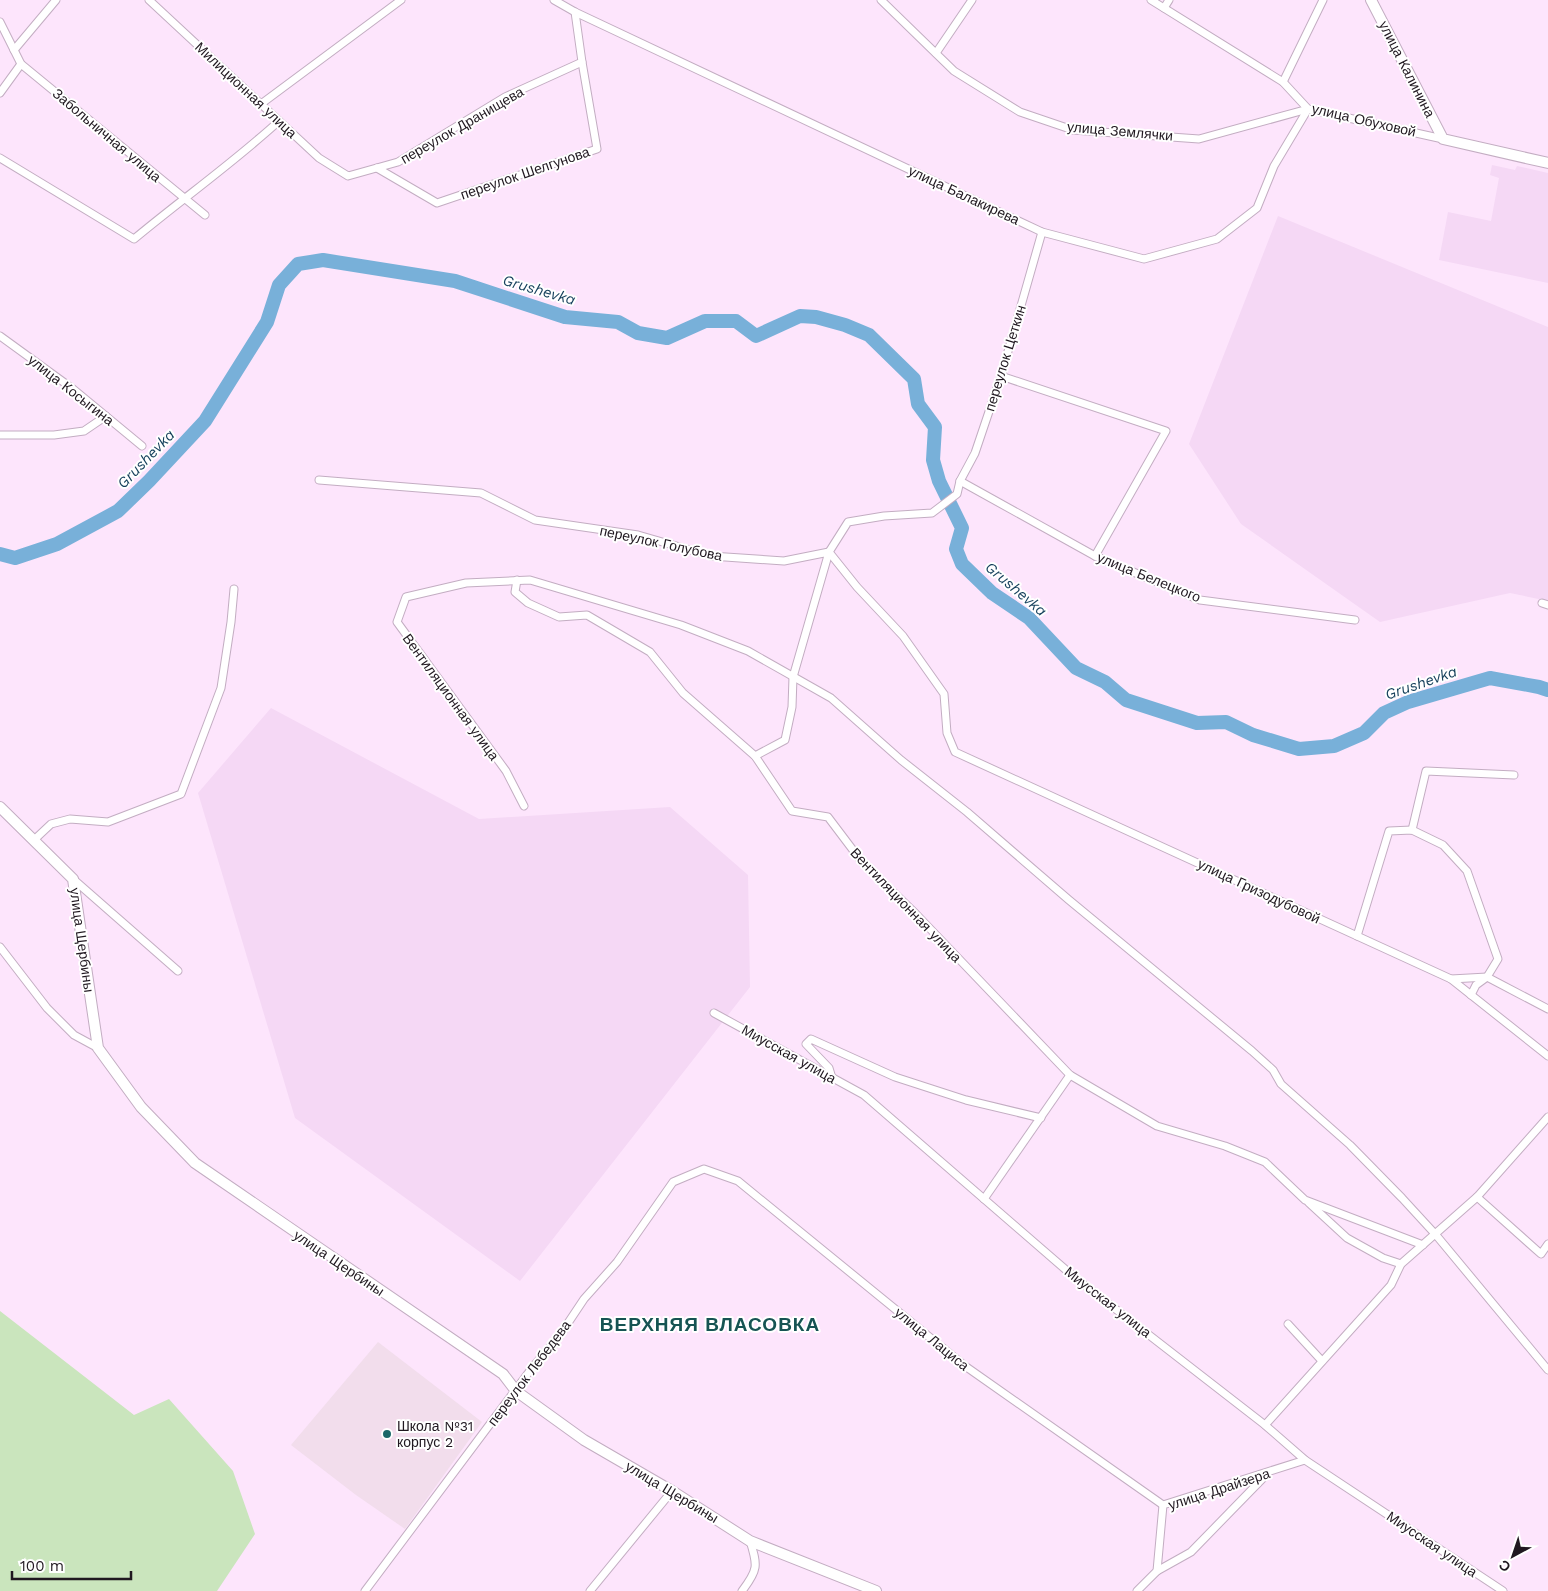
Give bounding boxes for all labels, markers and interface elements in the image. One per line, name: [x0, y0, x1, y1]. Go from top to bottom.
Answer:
street label: улица Калинина: [1376, 18, 1438, 120]
street label: Милиционная улица: [192, 39, 300, 141]
street label: переулок Дранищева: [398, 83, 527, 167]
street label: Забольничная улица: [50, 85, 165, 185]
street label: улица Обуховой: [1310, 100, 1418, 140]
street label: улица Землячки: [1066, 118, 1174, 144]
street label: переулок Шелгунова: [458, 143, 592, 203]
street label: улица Балакирева: [906, 162, 1022, 228]
water label: Grushevka: [501, 271, 577, 309]
street label: переулок Цеткин: [981, 303, 1029, 413]
street label: улица Косыгина: [25, 351, 117, 429]
water label: Grushevka: [114, 426, 178, 492]
street label: переулок Голубова: [598, 522, 724, 564]
street label: улица Белецкого: [1095, 549, 1203, 605]
water label: Grushevka: [982, 558, 1050, 620]
street label: Вентиляционная улица: [400, 631, 502, 764]
water label: Grushevka: [1383, 662, 1459, 704]
street label: Вентиляционная улица: [847, 845, 965, 966]
street label: улица Гризодубовой: [1195, 856, 1323, 926]
street label: улица Щербины: [67, 887, 97, 993]
street label: Миусская улица: [739, 1021, 839, 1087]
street label: улица Щербины: [291, 1227, 387, 1299]
street label: Миусская улица: [1062, 1263, 1155, 1341]
street label: улица Лациса: [892, 1304, 973, 1374]
district label: ВЕРХНЯЯ ВЛАСОВКА: [600, 1313, 820, 1336]
street label: переулок Лебедева: [484, 1317, 574, 1429]
place label: Школа №31 корпус 2: [397, 1418, 473, 1450]
marker: Школа №31 корпус 2: [381, 1428, 393, 1440]
street label: улица Щербины: [623, 1458, 721, 1526]
street label: улица Драйзера: [1166, 1465, 1272, 1513]
street label: Миусская улица: [1384, 1508, 1480, 1580]
north arrow: [1488, 1531, 1538, 1581]
scale bar: [12, 1548, 131, 1580]
text: 100 m: [20, 1557, 64, 1575]
text: С: [1496, 1557, 1514, 1575]

